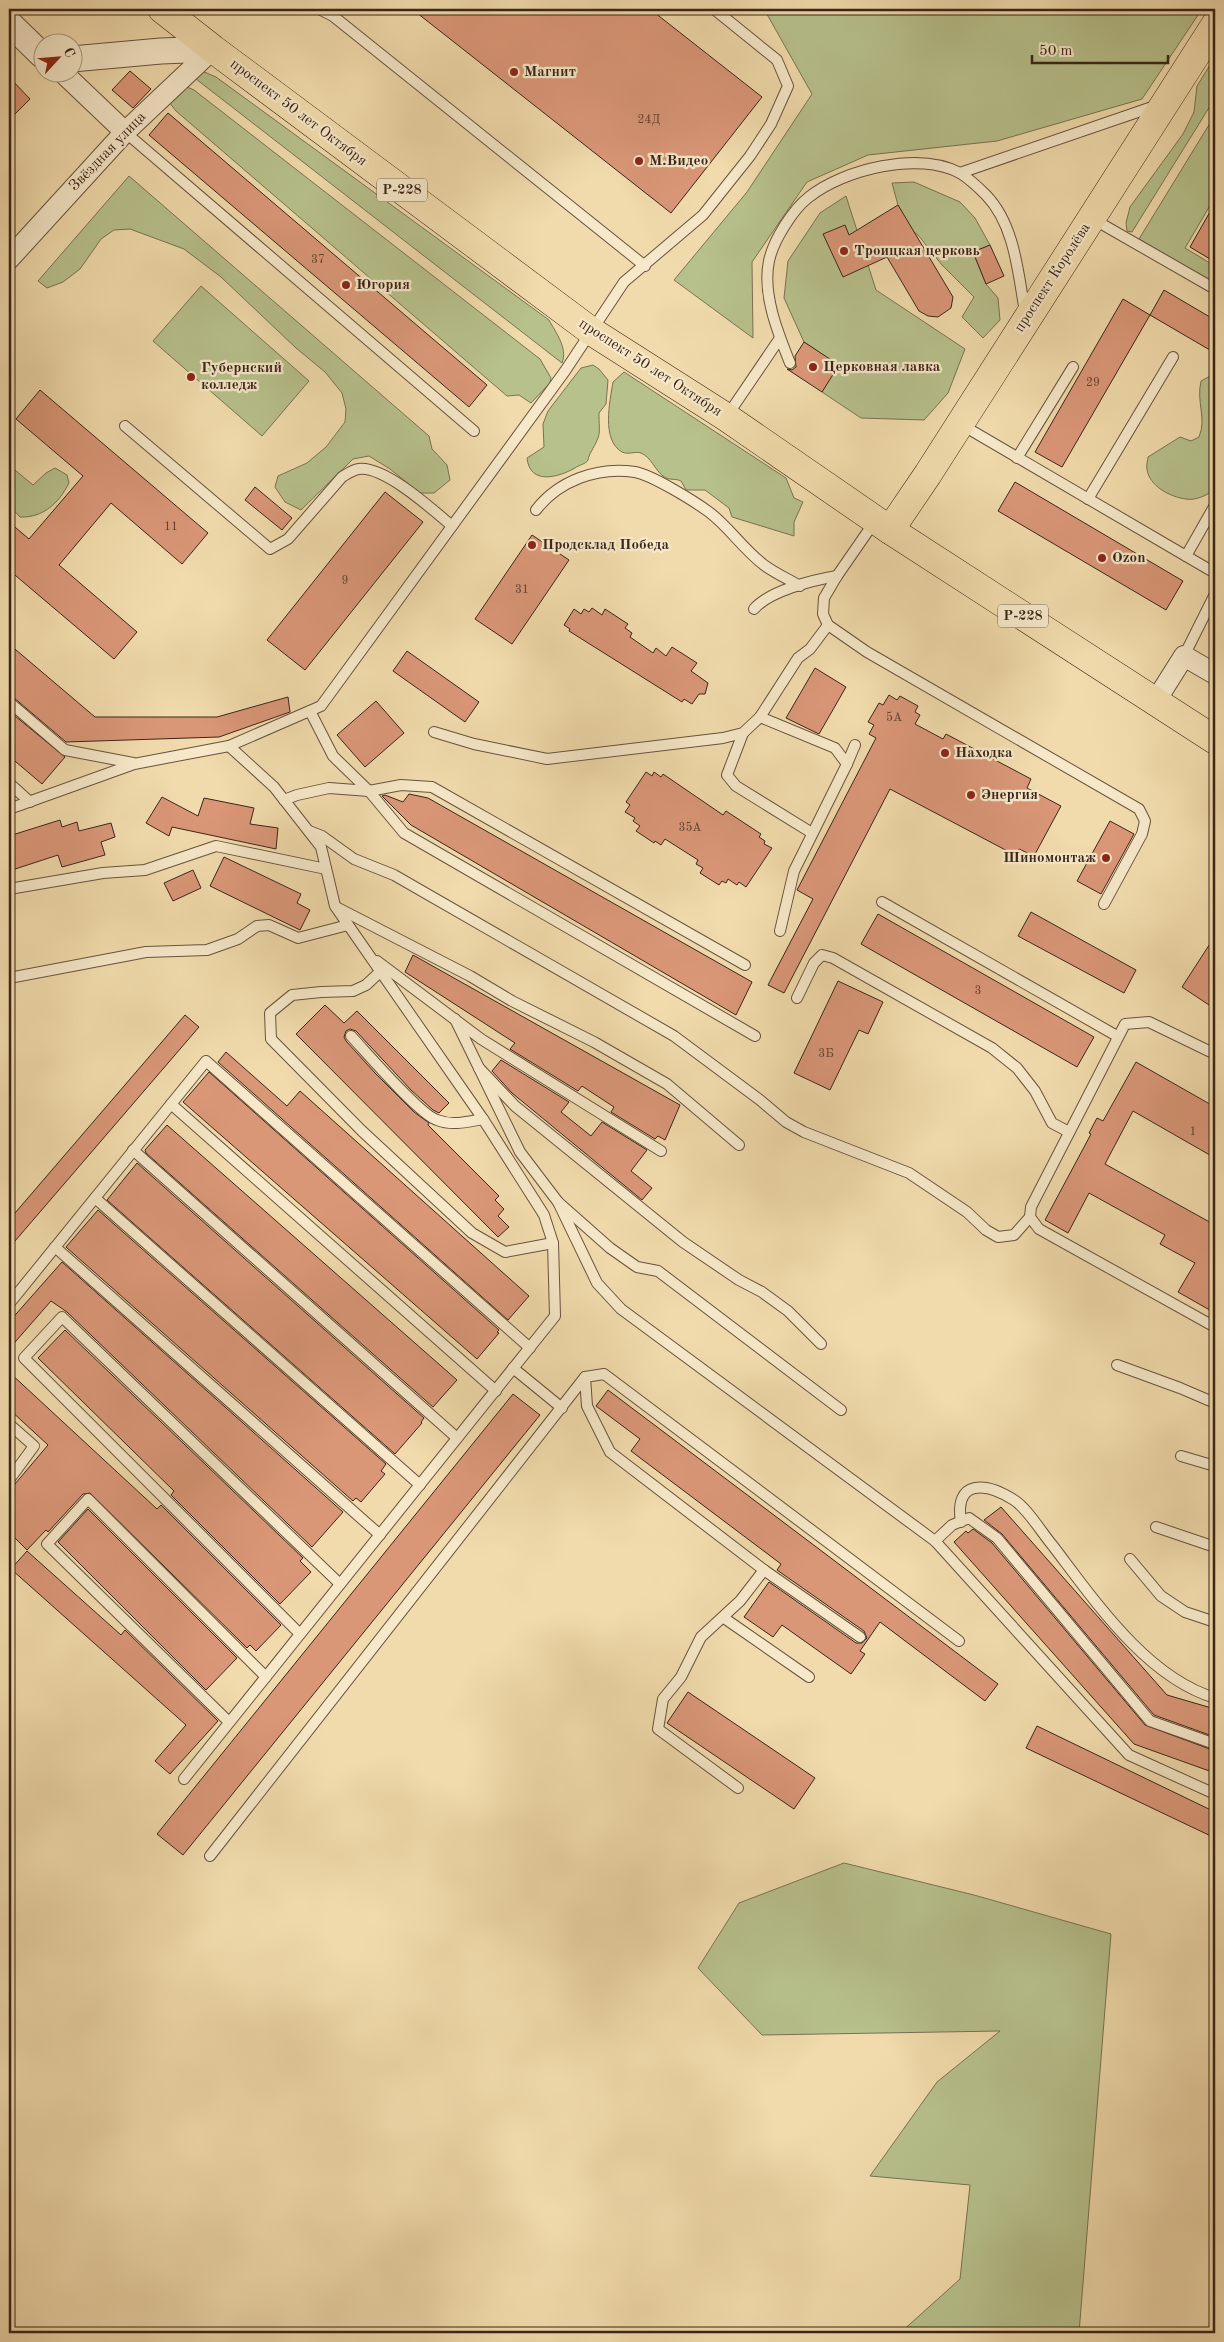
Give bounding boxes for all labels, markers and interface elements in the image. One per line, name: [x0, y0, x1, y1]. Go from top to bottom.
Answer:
north arrow: [32, 32, 82, 82]
scale bar: [1032, 32, 1168, 64]
text: 50 m: [1039, 44, 1073, 59]
text: С: [60, 46, 77, 60]
street label: проспект 50 лет Октября: [227, 57, 369, 169]
place label: Магнит: [524, 65, 576, 80]
marker: Магнит: [508, 66, 520, 78]
street label: Звёздная улица: [67, 109, 150, 194]
house number: 24Д: [638, 114, 661, 126]
place label: М.Видео: [649, 154, 708, 169]
marker: М.Видео: [633, 155, 645, 167]
road number: Р-228: [377, 178, 427, 202]
street label: проспект Королёва: [1012, 220, 1094, 335]
place label: Троицкая церковь: [854, 244, 980, 259]
marker: Троицкая церковь: [838, 245, 850, 257]
house number: 37: [311, 254, 325, 266]
place label: Югория: [356, 278, 410, 293]
marker: Югория: [340, 279, 352, 291]
street label: проспект 50 лет Октября: [576, 316, 724, 420]
place label: Церковная лавка: [823, 360, 941, 375]
place label: Губернский колледж: [201, 361, 282, 393]
marker: Церковная лавка: [807, 361, 819, 373]
marker: Губернский колледж: [185, 371, 197, 383]
house number: 29: [1086, 377, 1100, 389]
house number: 11: [164, 521, 178, 533]
place label: Продсклад Победа: [542, 538, 670, 553]
marker: Продсклад Победа: [526, 539, 538, 551]
place label: Ozon: [1112, 551, 1145, 566]
marker: Ozon: [1096, 552, 1108, 564]
house number: 9: [342, 575, 348, 587]
house number: 31: [515, 584, 529, 596]
road number: Р-228: [998, 604, 1048, 628]
house number: 5А: [886, 711, 902, 724]
place label: Находка: [955, 746, 1013, 761]
marker: Находка: [939, 747, 951, 759]
place label: Энергия: [981, 788, 1038, 803]
marker: Энергия: [965, 789, 977, 801]
house number: 35А: [678, 821, 702, 834]
place label: Шиномонтаж: [1003, 851, 1096, 866]
marker: Шиномонтаж: [1100, 852, 1112, 864]
house number: 3: [975, 985, 981, 997]
house number: 3Б: [818, 1048, 834, 1060]
house number: 1: [1190, 1126, 1196, 1138]

